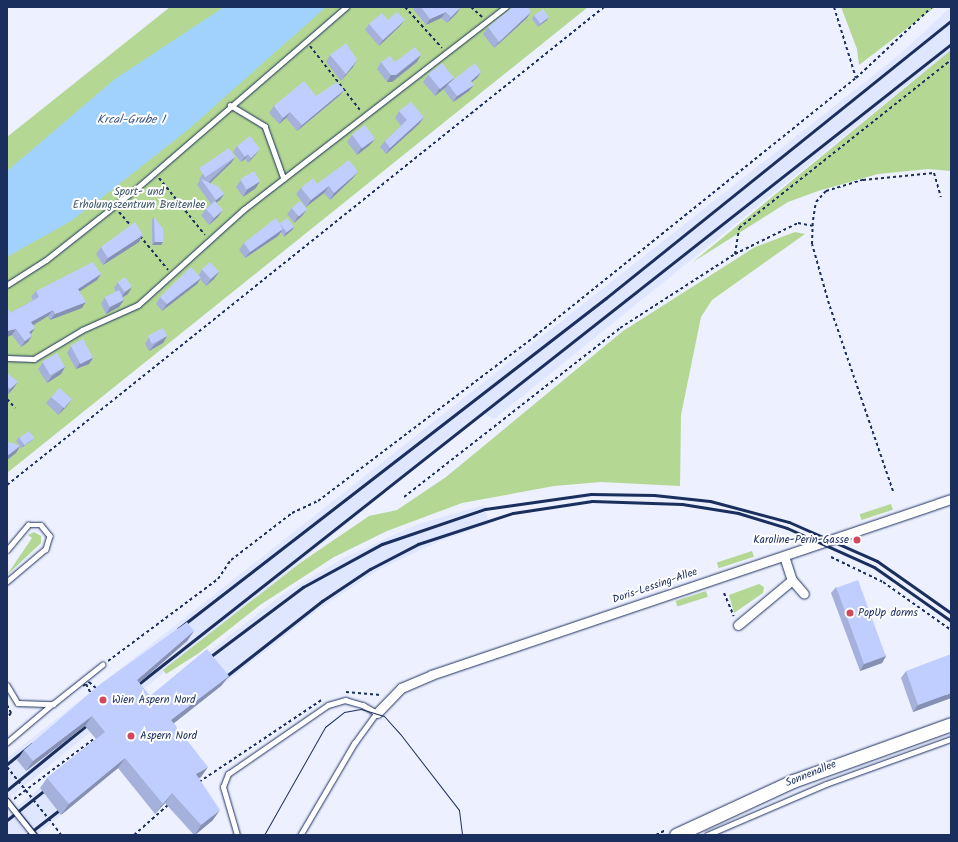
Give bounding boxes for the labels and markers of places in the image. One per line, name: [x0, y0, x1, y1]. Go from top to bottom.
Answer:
place label: Karoline-Perin-Gasse: [753, 533, 849, 547]
marker: Karoline-Perin-Gasse: [852, 535, 862, 545]
place label: PopUp dorms: [858, 606, 918, 620]
marker: PopUp dorms: [845, 608, 855, 618]
place label: Wien Aspern Nord: [112, 693, 196, 707]
marker: Wien Aspern Nord: [97, 694, 109, 706]
place label: Aspern Nord: [140, 729, 197, 743]
marker: Aspern Nord: [125, 730, 137, 742]

